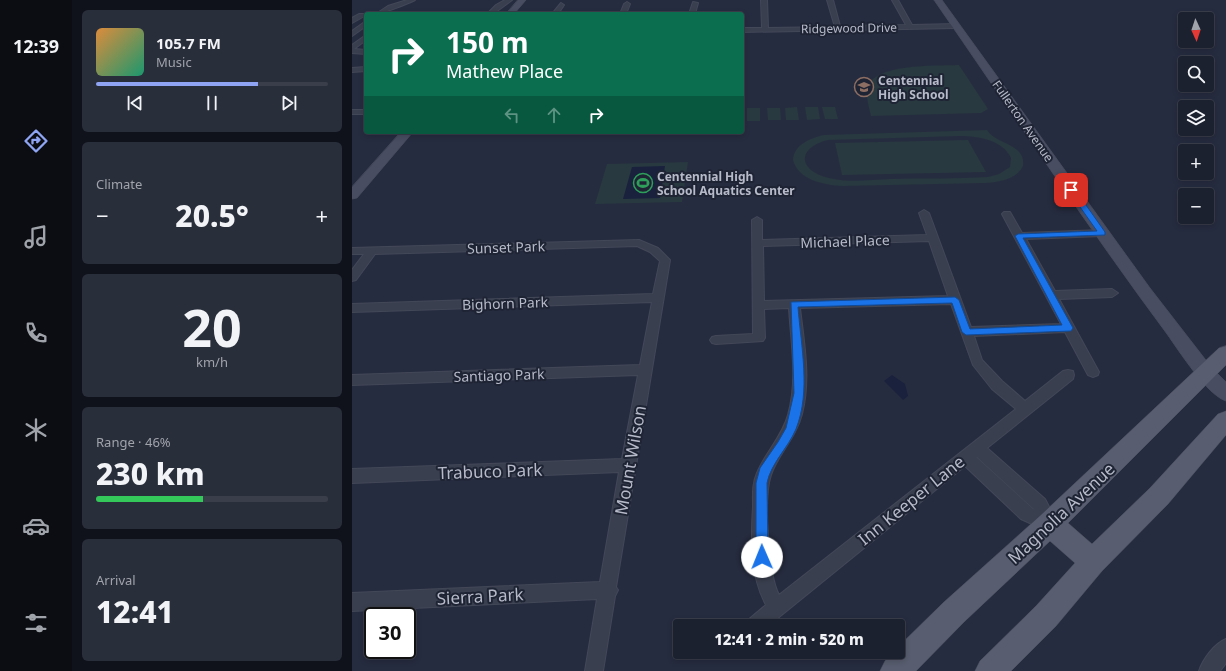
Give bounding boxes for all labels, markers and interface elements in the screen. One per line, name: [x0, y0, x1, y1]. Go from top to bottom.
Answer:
north arrow: [1178, 12, 1214, 48]
map controls: [1178, 12, 1214, 224]
street label: Ridgewood Drive: [801, 19, 897, 37]
text: 150 m: [446, 23, 529, 61]
icon: right: [380, 28, 432, 80]
text: 105.7 FM: [156, 33, 221, 53]
text: 12:39: [13, 34, 59, 58]
text: Music: [156, 53, 192, 71]
button: search: [1178, 56, 1214, 92]
text: Mathew Place: [446, 59, 563, 83]
place label: Centennial High School: [878, 72, 948, 103]
school or university icon: Centennial High School: [853, 76, 875, 98]
street label: Fullerton Avenue: [989, 77, 1058, 165]
icon: previous: [124, 92, 146, 114]
icon: pause: [201, 92, 223, 114]
icon: next: [278, 92, 300, 114]
button: layers: [1178, 100, 1214, 136]
icon: left: [501, 104, 523, 126]
icon: ahead: [543, 104, 565, 126]
icon: right: [585, 104, 607, 126]
icon: directions: [22, 127, 50, 155]
button: +: [1178, 144, 1214, 180]
place label: Centennial High School Aquatics Center: [657, 168, 795, 199]
sports icon: Centennial High School Aquatics Center: [632, 172, 654, 194]
pin: [1054, 173, 1088, 207]
text: Climate: [96, 175, 142, 193]
icon: arrive: [1060, 179, 1082, 201]
button: −: [1178, 188, 1214, 224]
text: 20.5°: [175, 195, 249, 236]
text: −: [96, 200, 109, 230]
text: +: [315, 200, 328, 230]
icon: music: [22, 223, 50, 251]
street label: Michael Place: [800, 230, 890, 252]
street label: Sunset Park: [467, 236, 546, 258]
text: 20: [182, 291, 242, 362]
street label: Bighorn Park: [462, 292, 549, 314]
icon: phone: [22, 319, 50, 347]
text: km/h: [196, 353, 228, 371]
street label: Santiago Park: [453, 364, 545, 386]
street label: Mount Wilson: [609, 403, 651, 517]
icon: climate: [22, 416, 50, 444]
text: Range · 46%: [96, 433, 171, 451]
street label: Inn Keeper Lane: [853, 450, 969, 550]
text: 230 km: [96, 453, 205, 494]
street label: Magnolia Avenue: [1002, 457, 1120, 569]
street label: Trabuco Park: [437, 458, 543, 484]
icon: car: [22, 512, 50, 540]
position arrow: [741, 536, 783, 578]
text: Arrival: [96, 571, 136, 589]
street label: Sierra Park: [436, 582, 524, 610]
text: 12:41: [96, 591, 174, 632]
speed limit sign: 30: [364, 607, 416, 659]
icon: filters: [22, 609, 50, 637]
text: 12:41 · 2 min · 520 m: [714, 629, 864, 649]

